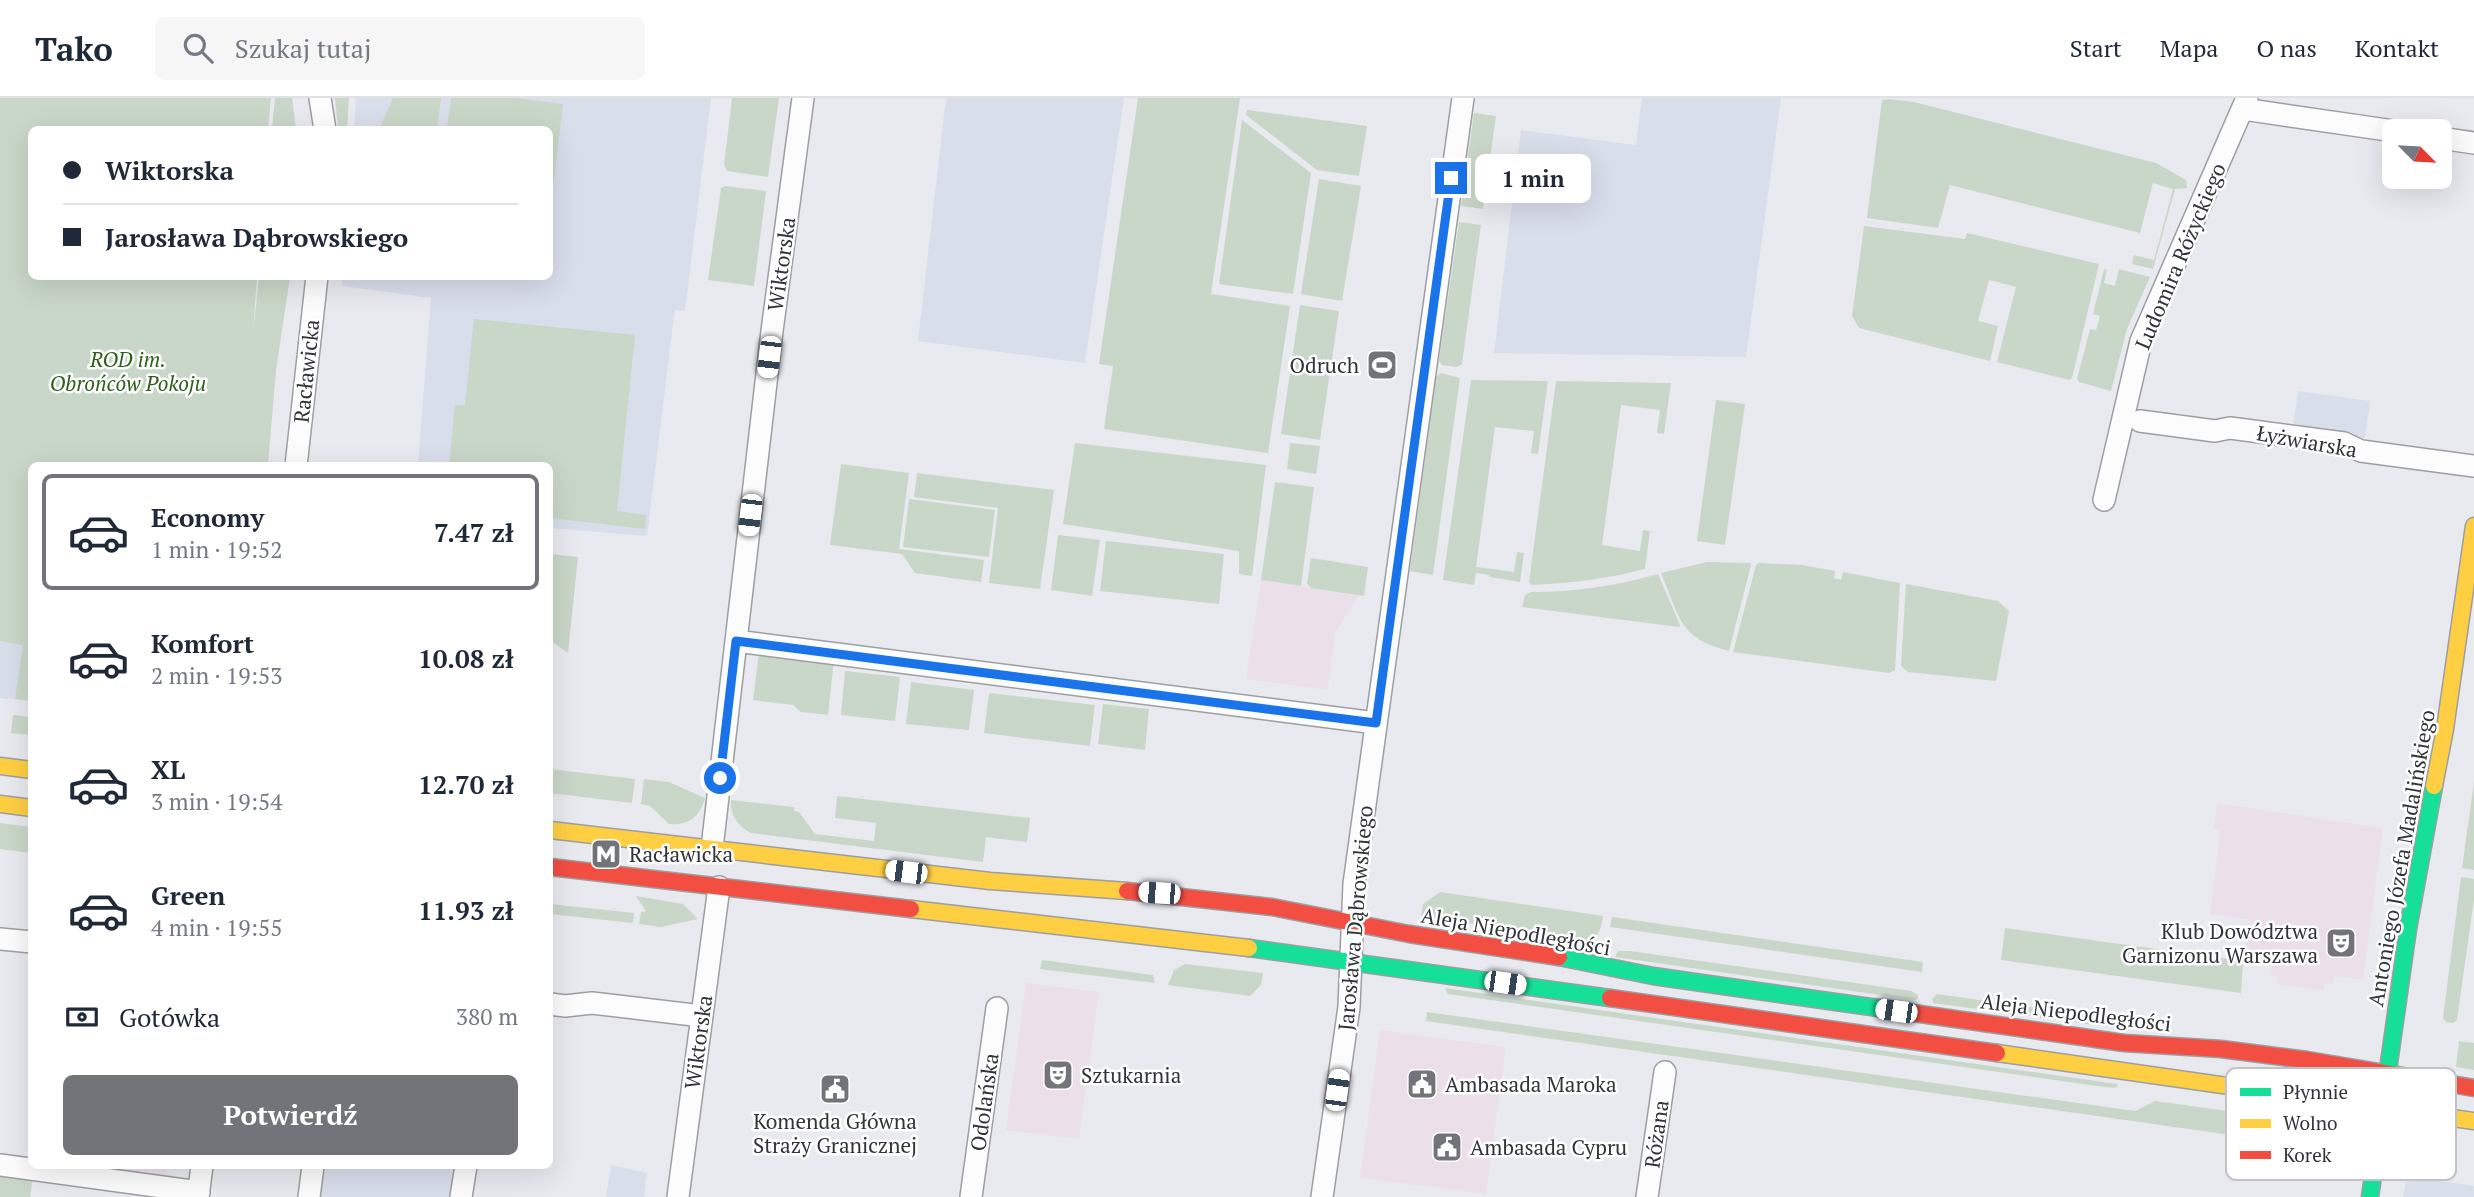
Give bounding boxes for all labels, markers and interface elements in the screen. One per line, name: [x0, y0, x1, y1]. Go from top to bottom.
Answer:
search box: [155, 17, 645, 80]
text: Tako: [35, 27, 113, 70]
icon: search: [179, 29, 217, 67]
text: Szukaj tutaj: [235, 31, 371, 65]
text: Start: [2070, 32, 2122, 64]
text: Mapa: [2160, 32, 2218, 64]
text: O nas: [2256, 32, 2317, 64]
text: Kontakt: [2355, 32, 2439, 64]
north arrow: [2382, 119, 2452, 189]
map controls: [2382, 119, 2452, 189]
text: Wiktorska: [105, 153, 234, 187]
callout: 1 min: [1476, 154, 1591, 202]
street label: Ludomira Różyckiego: [2128, 159, 2232, 353]
route end: [1435, 162, 1467, 194]
text: 1 min: [1502, 163, 1564, 194]
street label: Wiktorska: [761, 215, 802, 313]
text: Jarosława Dąbrowskiego: [105, 220, 408, 254]
street label: Racławicka: [287, 317, 325, 424]
car: [757, 335, 782, 379]
park label: ROD im. Obrońców Pokoju: [50, 345, 206, 397]
sports icon: Odruch: [1365, 348, 1399, 382]
place label: Odruch: [1290, 351, 1359, 379]
street label: Łyżwiarska: [2255, 418, 2360, 464]
car: [738, 493, 763, 537]
text: Economy: [151, 500, 264, 534]
icon: car: [67, 501, 130, 564]
text: 7.47 zł: [434, 515, 514, 549]
text: 1 min · 19:52: [151, 534, 283, 565]
text: Komfort: [151, 626, 254, 660]
icon: car: [67, 627, 130, 690]
text: 10.08 zł: [418, 641, 514, 675]
text: 2 min · 19:53: [151, 660, 283, 691]
street label: Antoniego Józefa Madalińskiego: [2361, 707, 2441, 1009]
text: XL: [151, 752, 185, 786]
icon: car: [67, 753, 130, 816]
route start: [704, 762, 736, 794]
text: 12.70 zł: [418, 767, 514, 801]
text: 3 min · 19:54: [151, 786, 283, 817]
street label: Jarosława Dąbrowskiego: [1331, 804, 1379, 1032]
metro station icon: Racławicka: [589, 837, 623, 871]
place label: Racławicka: [629, 840, 733, 868]
car: [884, 859, 929, 885]
text: Green: [151, 878, 225, 912]
icon: car: [67, 879, 130, 942]
car: [1138, 881, 1181, 905]
text: 11.93 zł: [418, 893, 514, 927]
street label: Aleja Niepodległości: [1419, 901, 1613, 961]
text: 4 min · 19:55: [151, 912, 283, 943]
place label: Klub Dowództwa Garnizonu Warszawa: [2122, 917, 2318, 969]
theatre icon: Klub Dowództwa Garnizonu Warszawa: [2324, 926, 2358, 960]
car: [1483, 970, 1528, 996]
street label: Aleja Niepodległości: [1979, 986, 2173, 1038]
street label: Wiktorska: [678, 993, 719, 1091]
icon: cash: [63, 998, 101, 1036]
car: [1874, 998, 1919, 1024]
text: Gotówka: [119, 1000, 220, 1034]
text: 380 m: [456, 1001, 518, 1032]
street label: Odolańska: [963, 1051, 1005, 1153]
theatre icon: Sztukarnia: [1041, 1058, 1075, 1092]
place label: Sztukarnia: [1081, 1061, 1182, 1089]
public building icon: Ambasada Maroka: [1405, 1067, 1439, 1101]
car: [1324, 1068, 1351, 1112]
legend: [2226, 1068, 2456, 1180]
place label: Ambasada Maroka: [1445, 1070, 1617, 1098]
public building icon: Komenda Główna Straży Granicznej: [818, 1072, 852, 1106]
button: Potwierdź: [63, 1075, 518, 1155]
text: Płynnie: [2283, 1079, 2348, 1104]
street label: Różana: [1637, 1098, 1675, 1170]
place label: Komenda Główna Straży Granicznej: [753, 1107, 917, 1159]
text: Wolno: [2283, 1110, 2338, 1135]
public building icon: Ambasada Cypru: [1430, 1130, 1464, 1164]
place label: Ambasada Cypru: [1470, 1133, 1627, 1161]
text: Korek: [2283, 1142, 2332, 1167]

